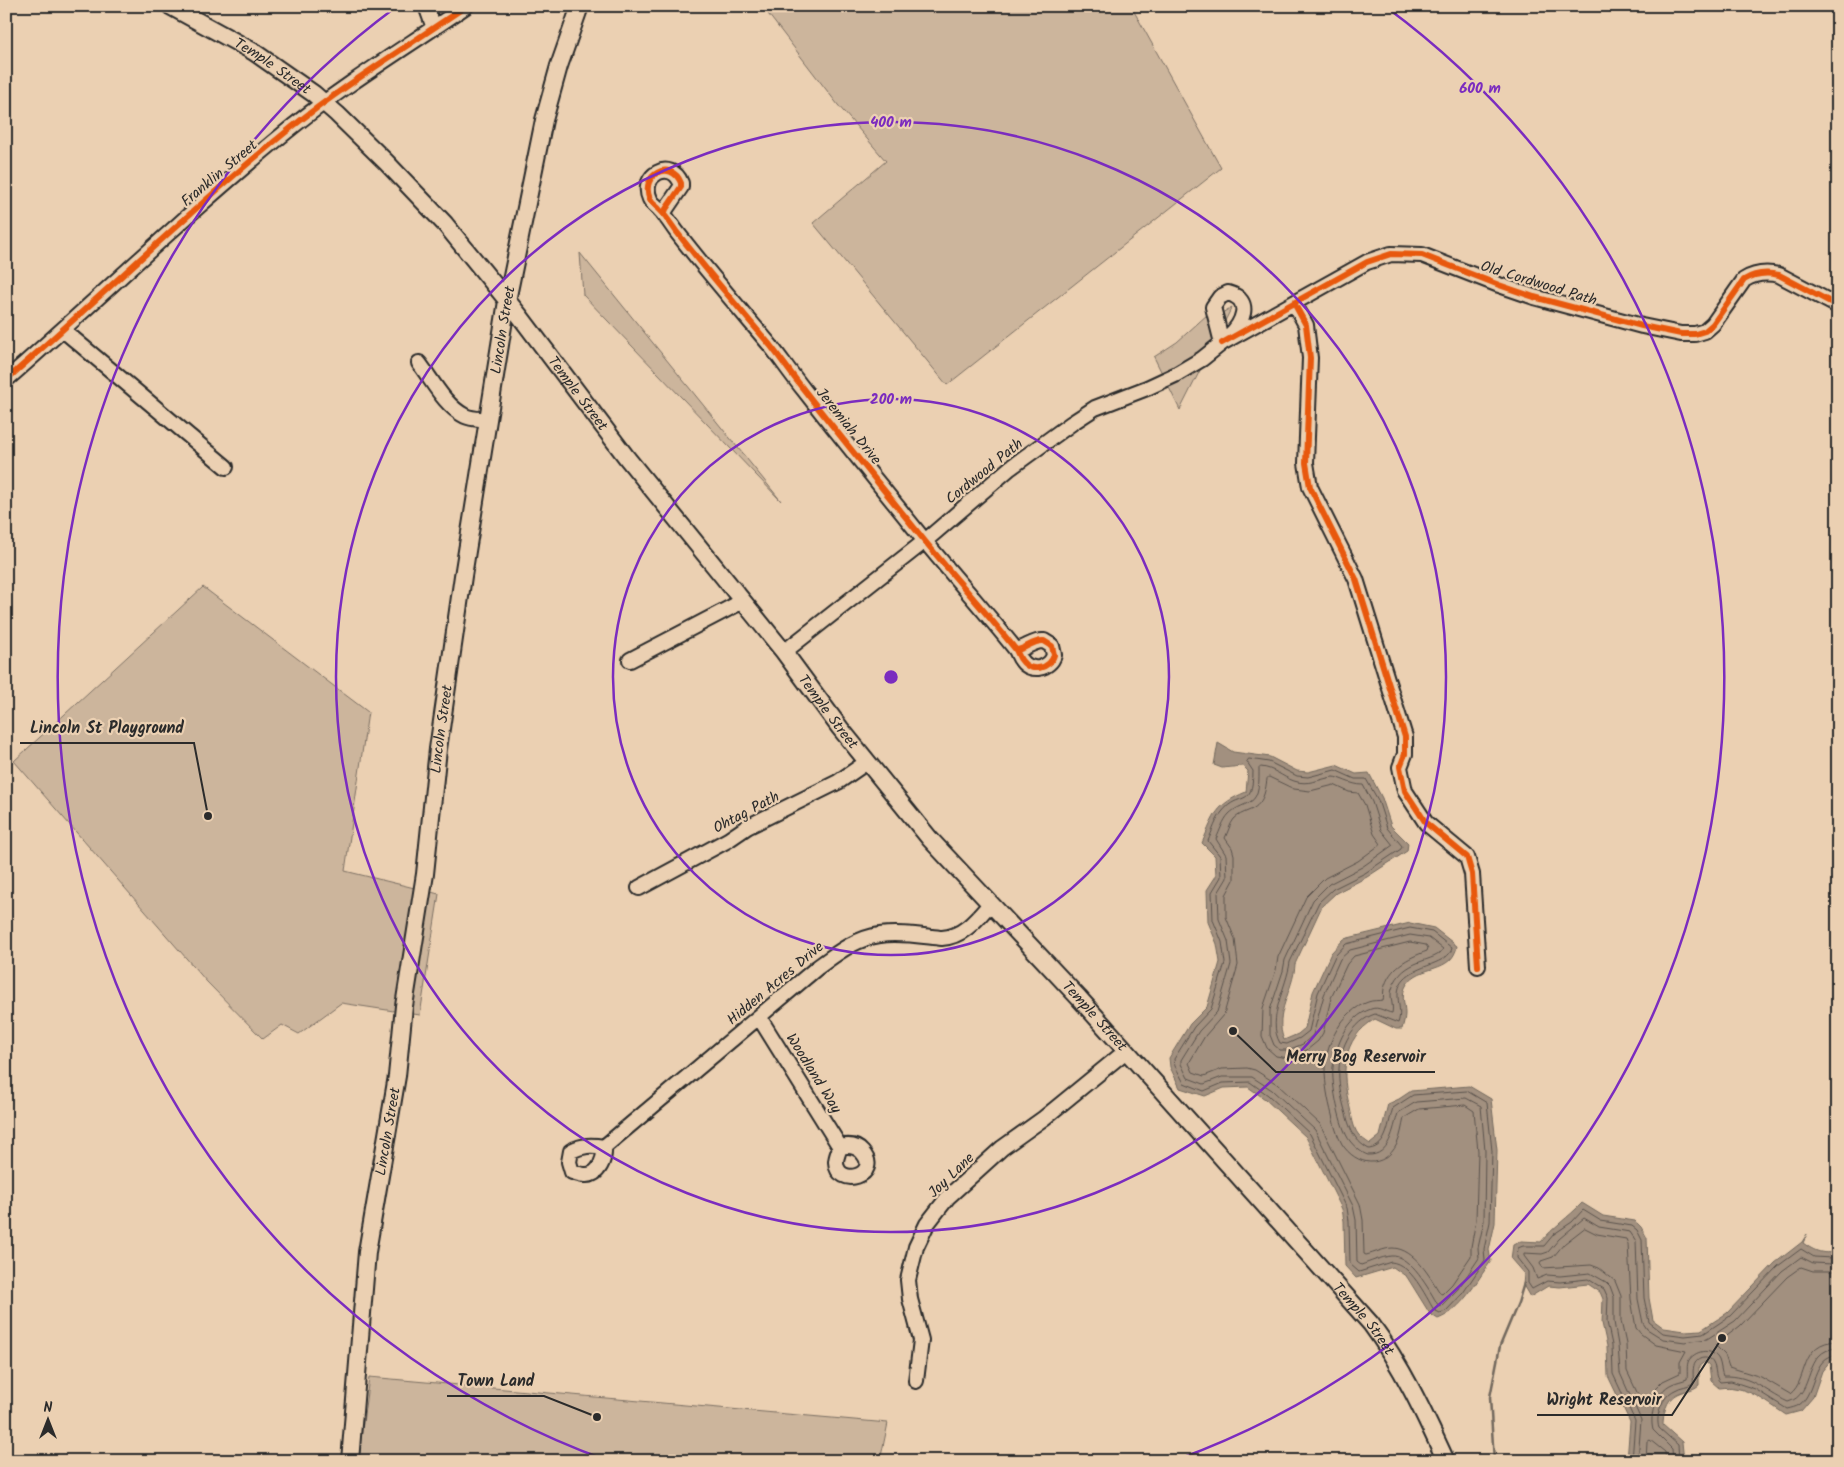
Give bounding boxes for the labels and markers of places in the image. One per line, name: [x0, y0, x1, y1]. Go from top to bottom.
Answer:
centre of rings: [882, 668, 900, 686]
callout: Lincoln St Playground: [20, 712, 194, 743]
callout: Merry Bog Reservoir: [1276, 1041, 1435, 1072]
callout: Town Land: [447, 1365, 544, 1396]
callout: Wright Reservoir: [1537, 1384, 1672, 1415]

